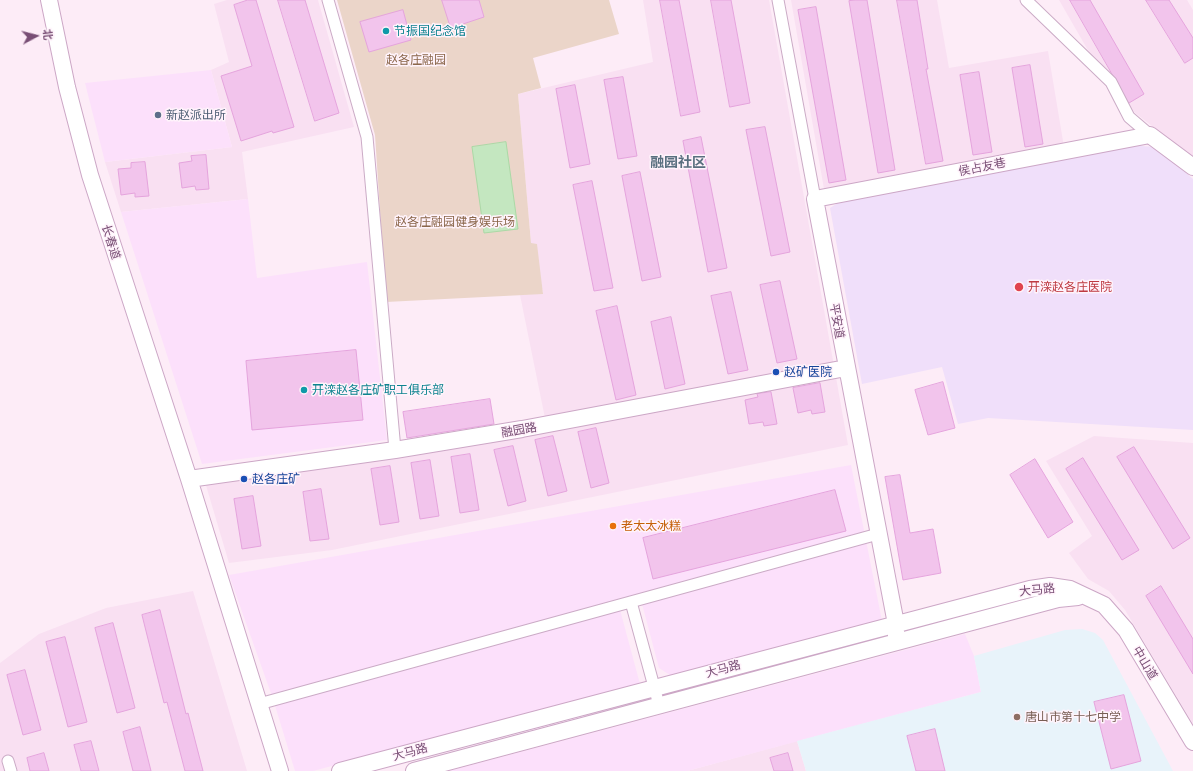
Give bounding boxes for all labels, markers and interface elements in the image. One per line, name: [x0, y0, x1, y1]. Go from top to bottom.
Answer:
north arrow: [16, 16, 56, 56]
place label: 节振国纪念馆: [394, 24, 466, 38]
marker: 节振国纪念馆: [381, 26, 391, 36]
text: 北: [41, 28, 56, 41]
park label: 赵各庄融园: [386, 53, 446, 67]
place label: 新赵派出所: [166, 108, 226, 122]
marker: 新赵派出所: [153, 110, 163, 120]
district label: 融园社区: [650, 154, 706, 170]
street label: 侯占友巷: [957, 155, 1007, 179]
park label: 赵各庄融园健身娱乐场: [395, 215, 515, 229]
street label: 长春道: [99, 223, 123, 261]
place label: 开滦赵各庄医院: [1028, 280, 1112, 294]
marker: 开滦赵各庄医院: [1013, 281, 1025, 293]
street label: 平安道: [827, 302, 847, 340]
place label: 赵矿医院: [784, 365, 832, 379]
marker: 赵矿医院: [771, 367, 781, 377]
place label: 开滦赵各庄矿职工俱乐部: [312, 383, 444, 397]
marker: 开滦赵各庄矿职工俱乐部: [299, 385, 309, 395]
street label: 融园路: [500, 420, 538, 440]
place label: 赵各庄矿: [252, 472, 300, 486]
marker: 赵各庄矿: [239, 474, 249, 484]
place label: 老太太冰糕: [621, 519, 681, 533]
marker: 老太太冰糕: [608, 521, 618, 531]
street label: 大马路: [1018, 581, 1056, 599]
street label: 中山道: [1130, 644, 1160, 682]
street label: 大马路: [704, 657, 742, 681]
place label: 唐山市第十七中学: [1025, 710, 1121, 724]
marker: 唐山市第十七中学: [1012, 712, 1022, 722]
street label: 大马路: [391, 740, 429, 764]

